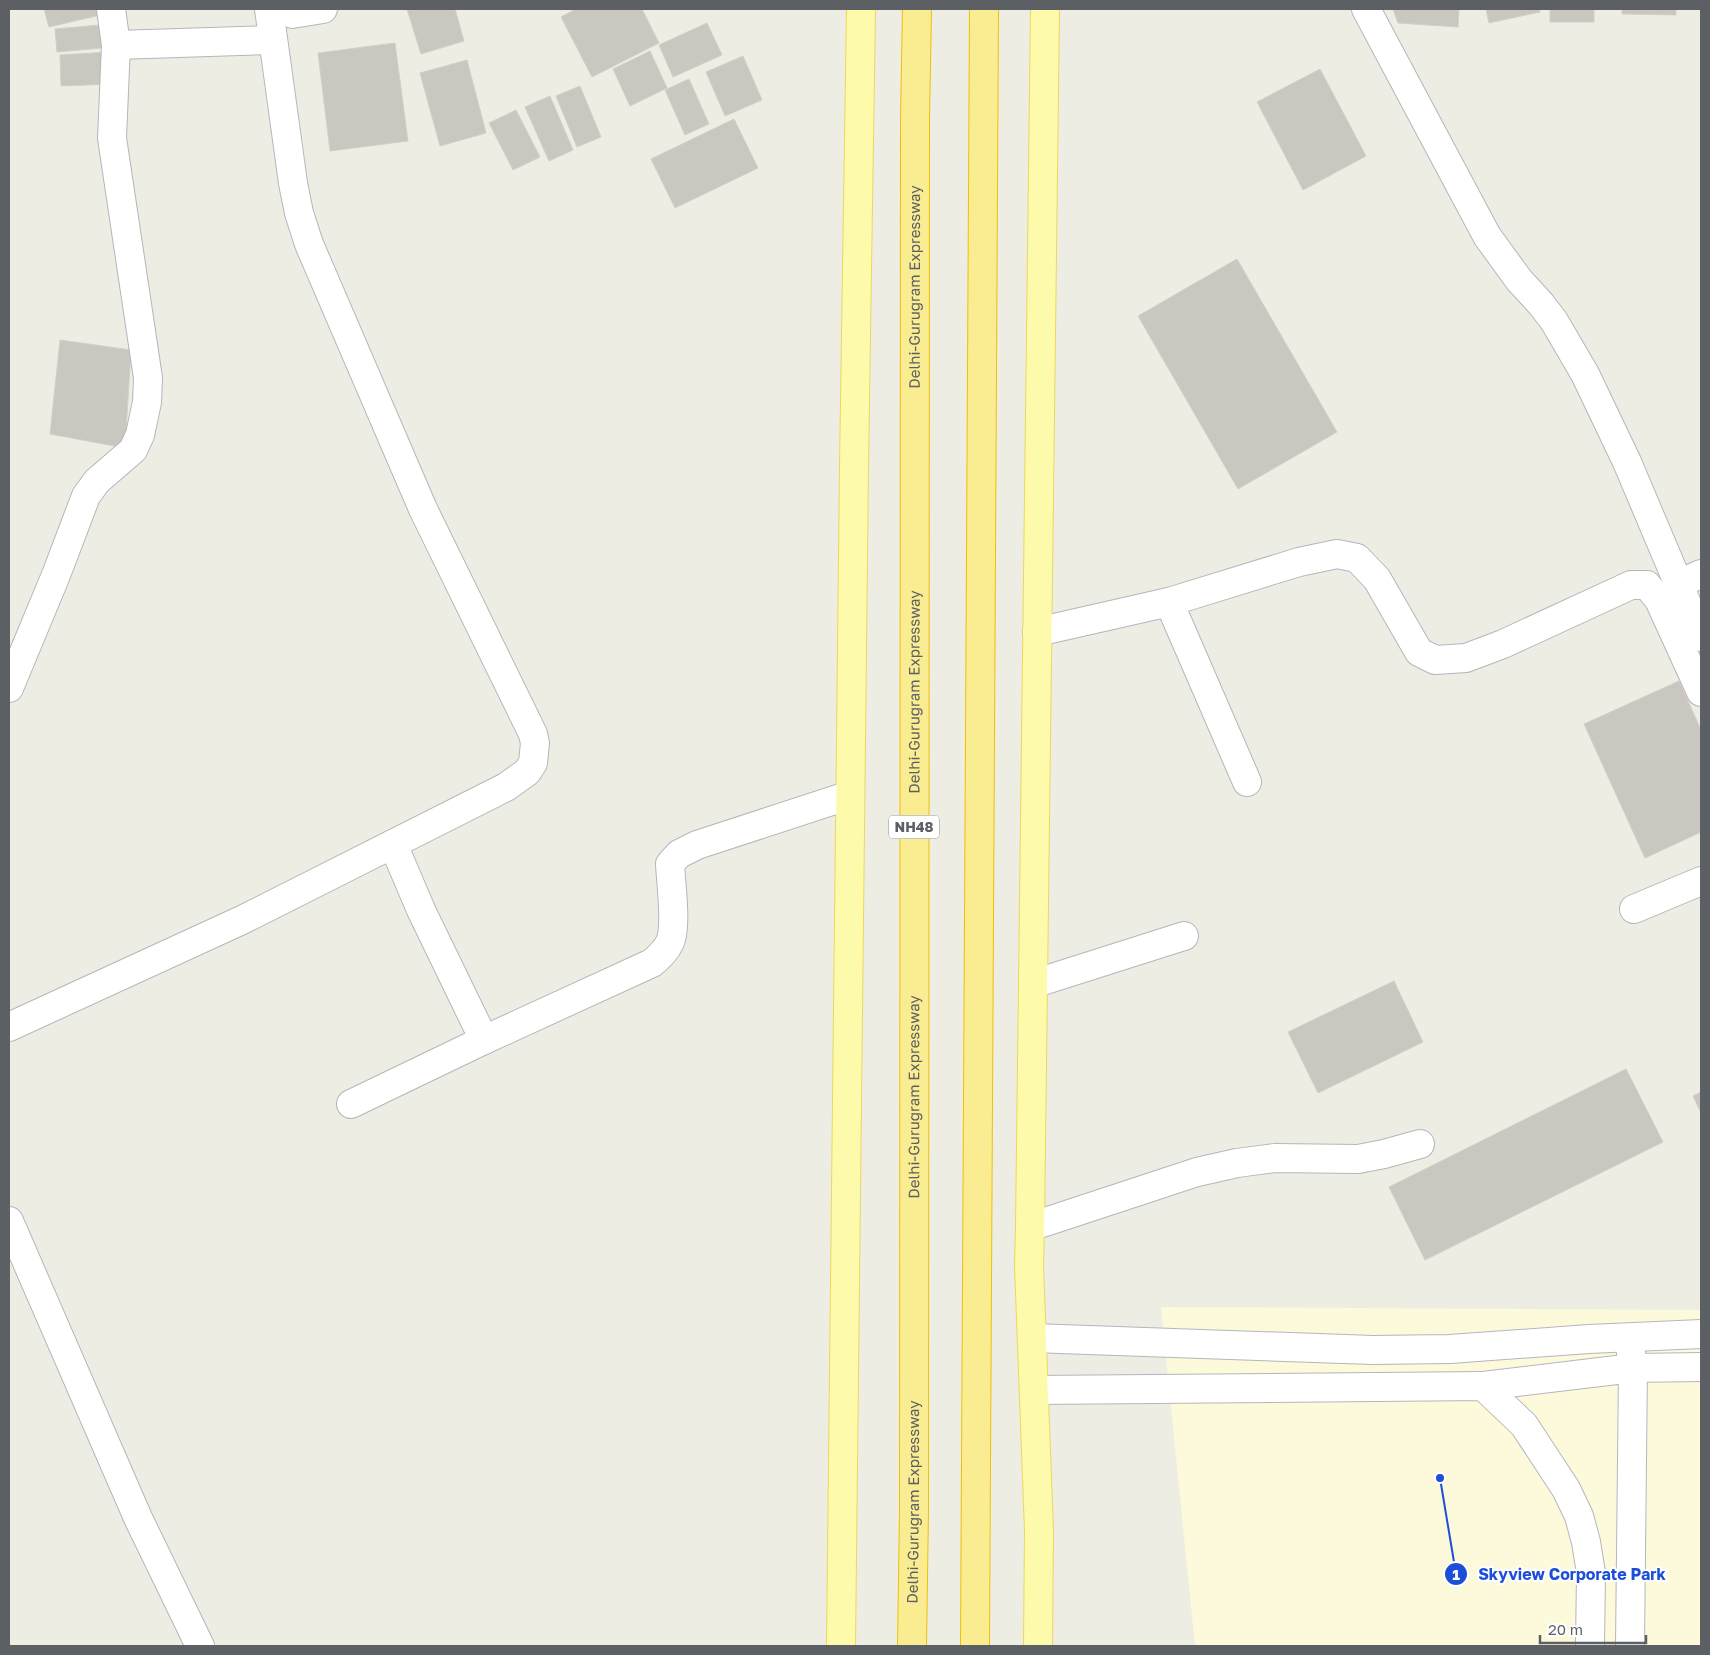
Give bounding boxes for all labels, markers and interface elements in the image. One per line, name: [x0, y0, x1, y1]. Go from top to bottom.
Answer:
street label: Delhi-Gurugram Expressway: [905, 185, 923, 389]
street label: Delhi-Gurugram Expressway: [905, 590, 923, 794]
road number: NH48: [889, 816, 939, 839]
street label: Delhi-Gurugram Expressway: [904, 995, 922, 1199]
street label: Delhi-Gurugram Expressway: [903, 1400, 922, 1604]
callout: Skyview Corporate Park: [1443, 1559, 1676, 1590]
text: Skyview Corporate Park: [1478, 1564, 1667, 1584]
text: 1: [1452, 1565, 1460, 1583]
scale bar: [1540, 1612, 1646, 1644]
text: 20 m: [1548, 1620, 1583, 1638]

